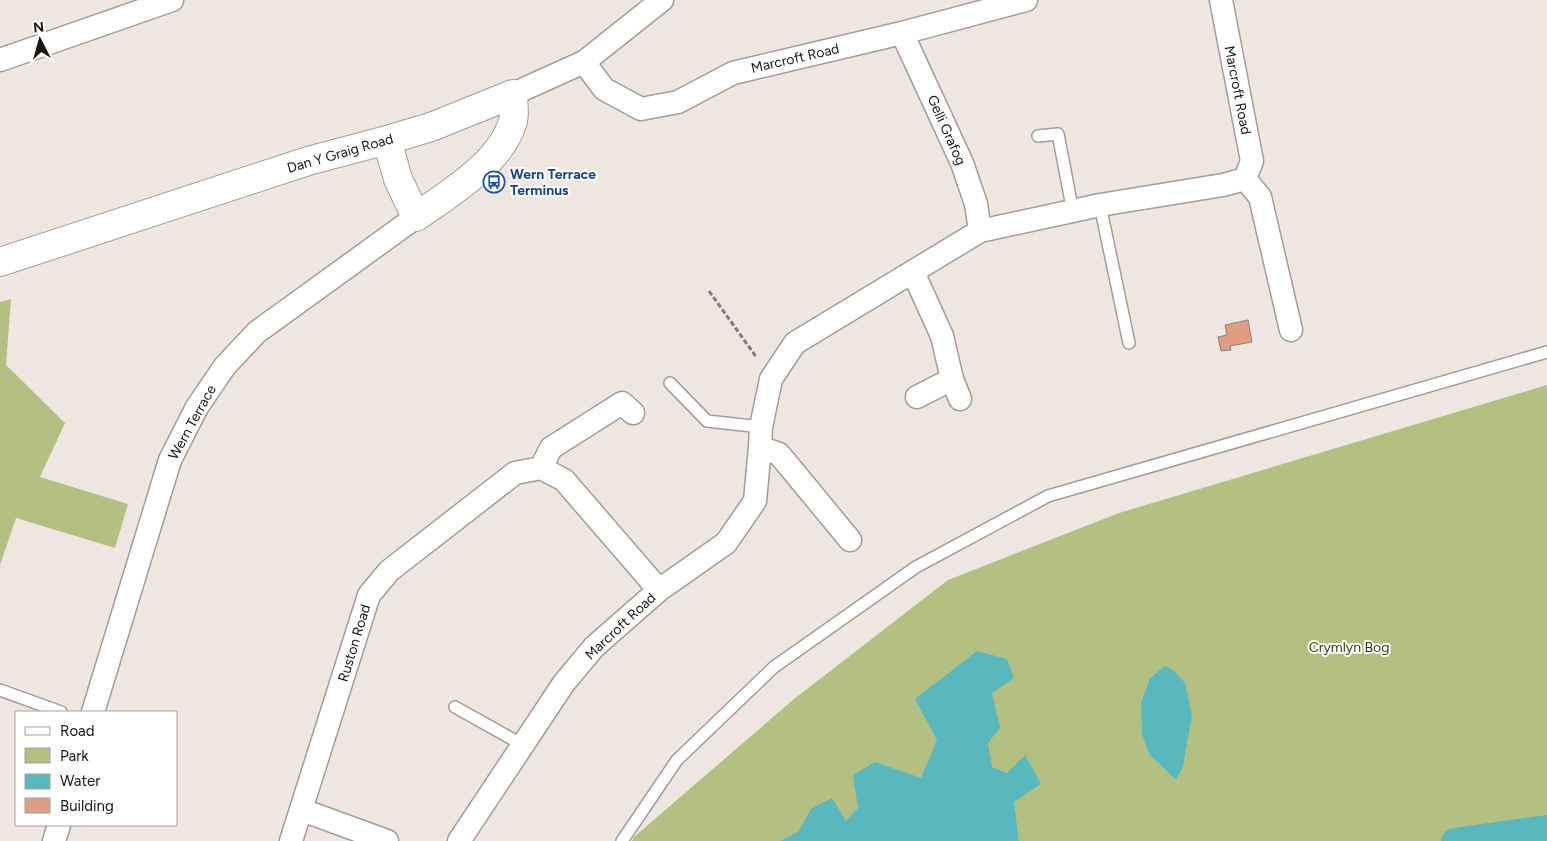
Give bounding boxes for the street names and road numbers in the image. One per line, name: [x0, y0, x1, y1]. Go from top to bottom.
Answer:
street label: Marcroft Road: [749, 40, 841, 77]
street label: Marcroft Road: [1221, 44, 1254, 136]
street label: Gelli Grafog: [924, 92, 970, 168]
street label: Dan Y Graig Road: [285, 130, 395, 177]
street label: Wern Terrace: [165, 382, 220, 463]
street label: Marcroft Road: [582, 589, 659, 663]
street label: Ruston Road: [335, 602, 374, 684]

